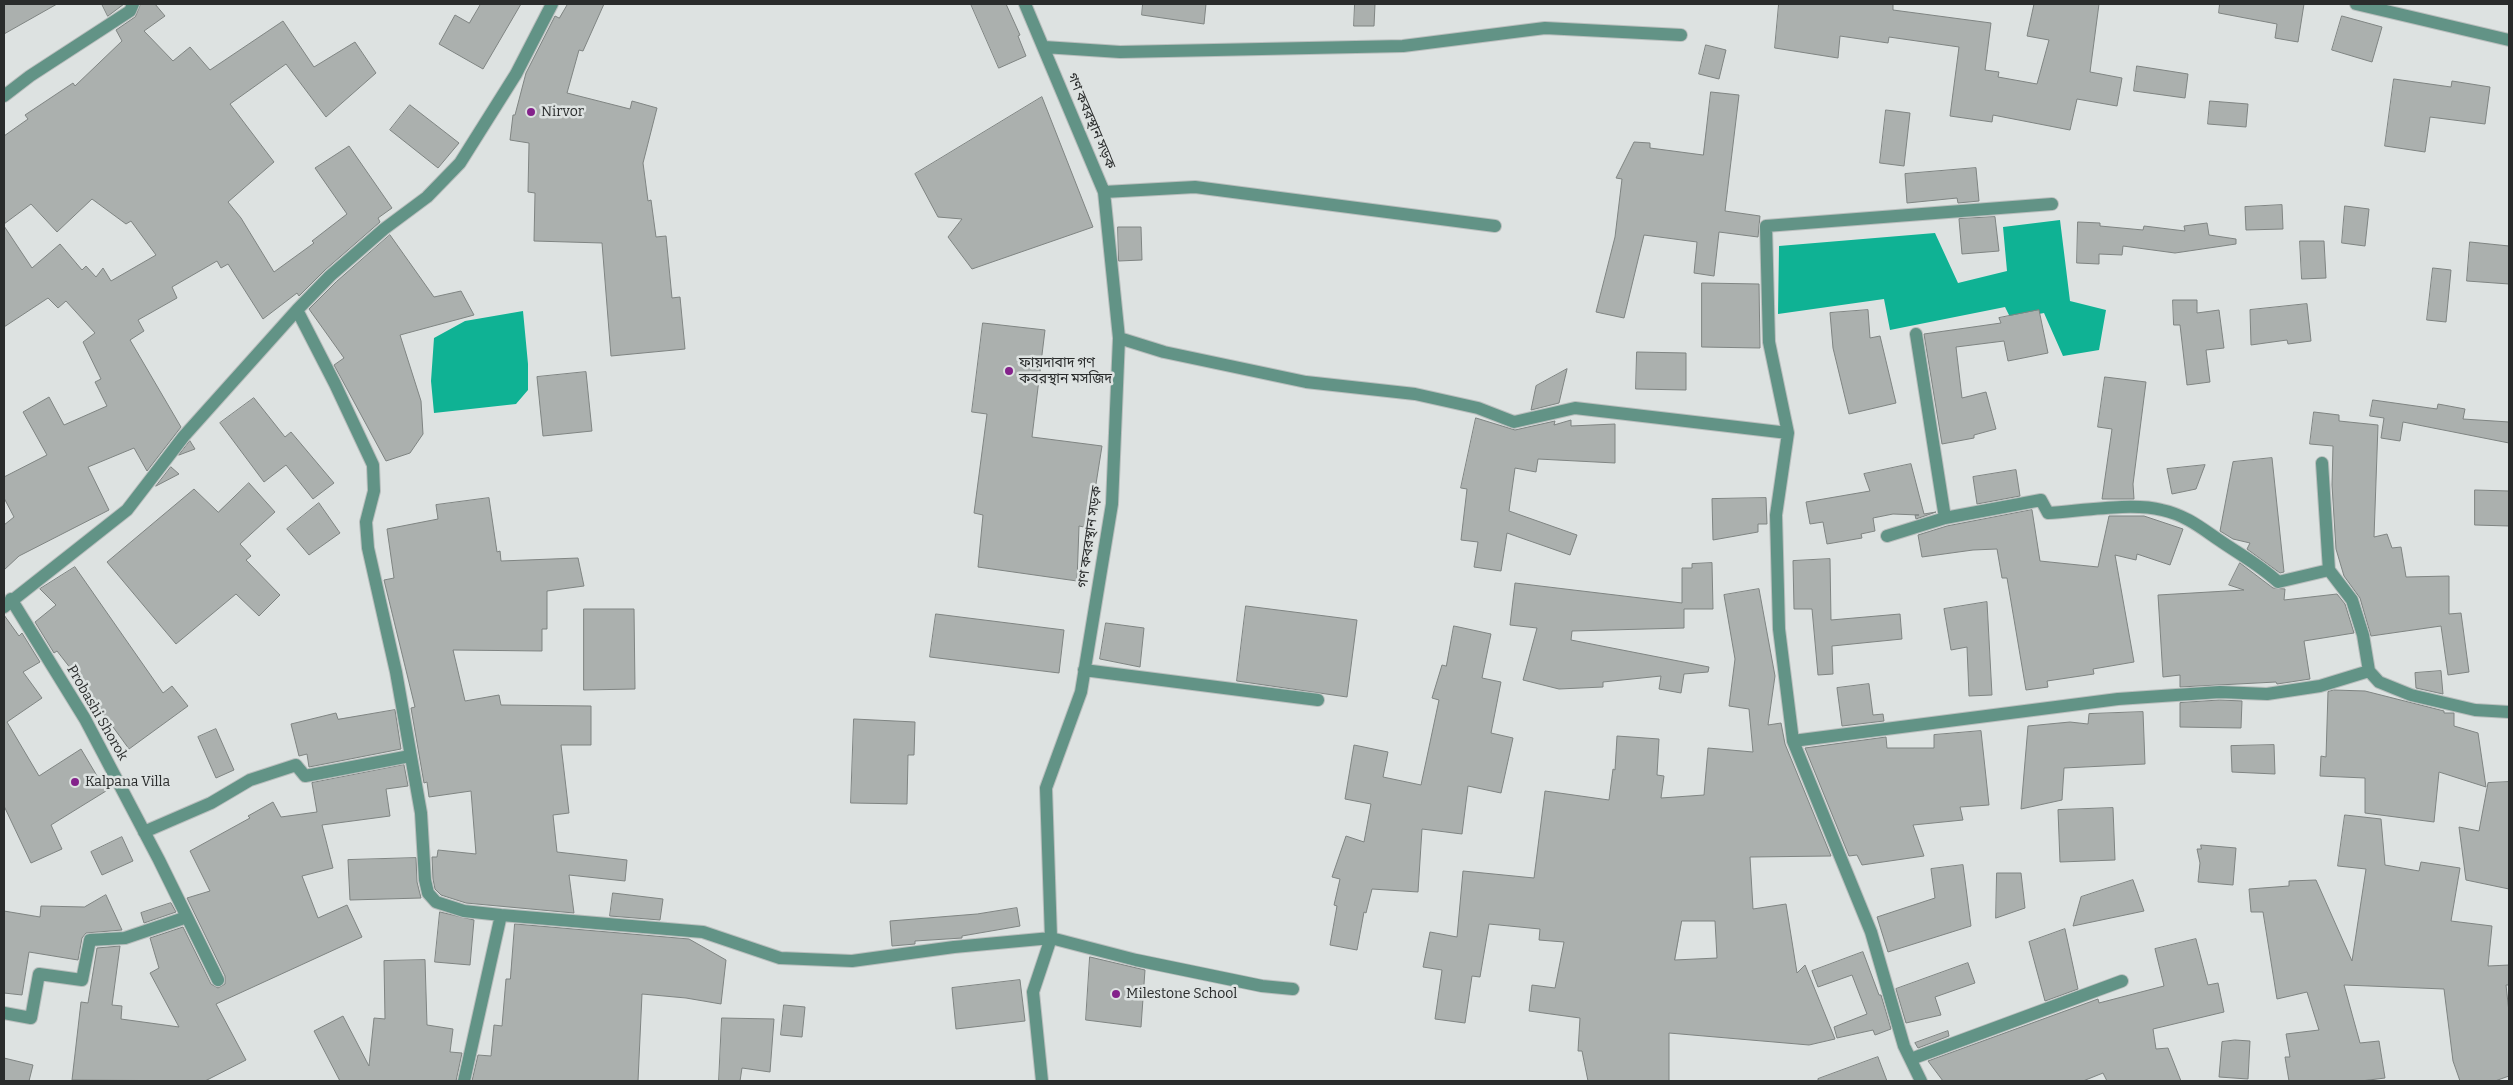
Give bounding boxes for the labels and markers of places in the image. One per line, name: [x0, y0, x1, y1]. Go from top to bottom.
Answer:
place label: Nirvor: [541, 104, 584, 120]
marker: Nirvor: [525, 106, 537, 118]
place label: ফায়দাবাদ গণ কবরস্থান মসজিদ: [1019, 355, 1112, 388]
marker: ফায়দাবাদ গণ কবরস্থান মসজিদ: [1003, 365, 1015, 377]
place label: Kalpana Villa: [85, 774, 170, 790]
marker: Kalpana Villa: [69, 776, 81, 788]
place label: Milestone School: [1126, 986, 1237, 1002]
marker: Milestone School: [1110, 988, 1122, 1000]

